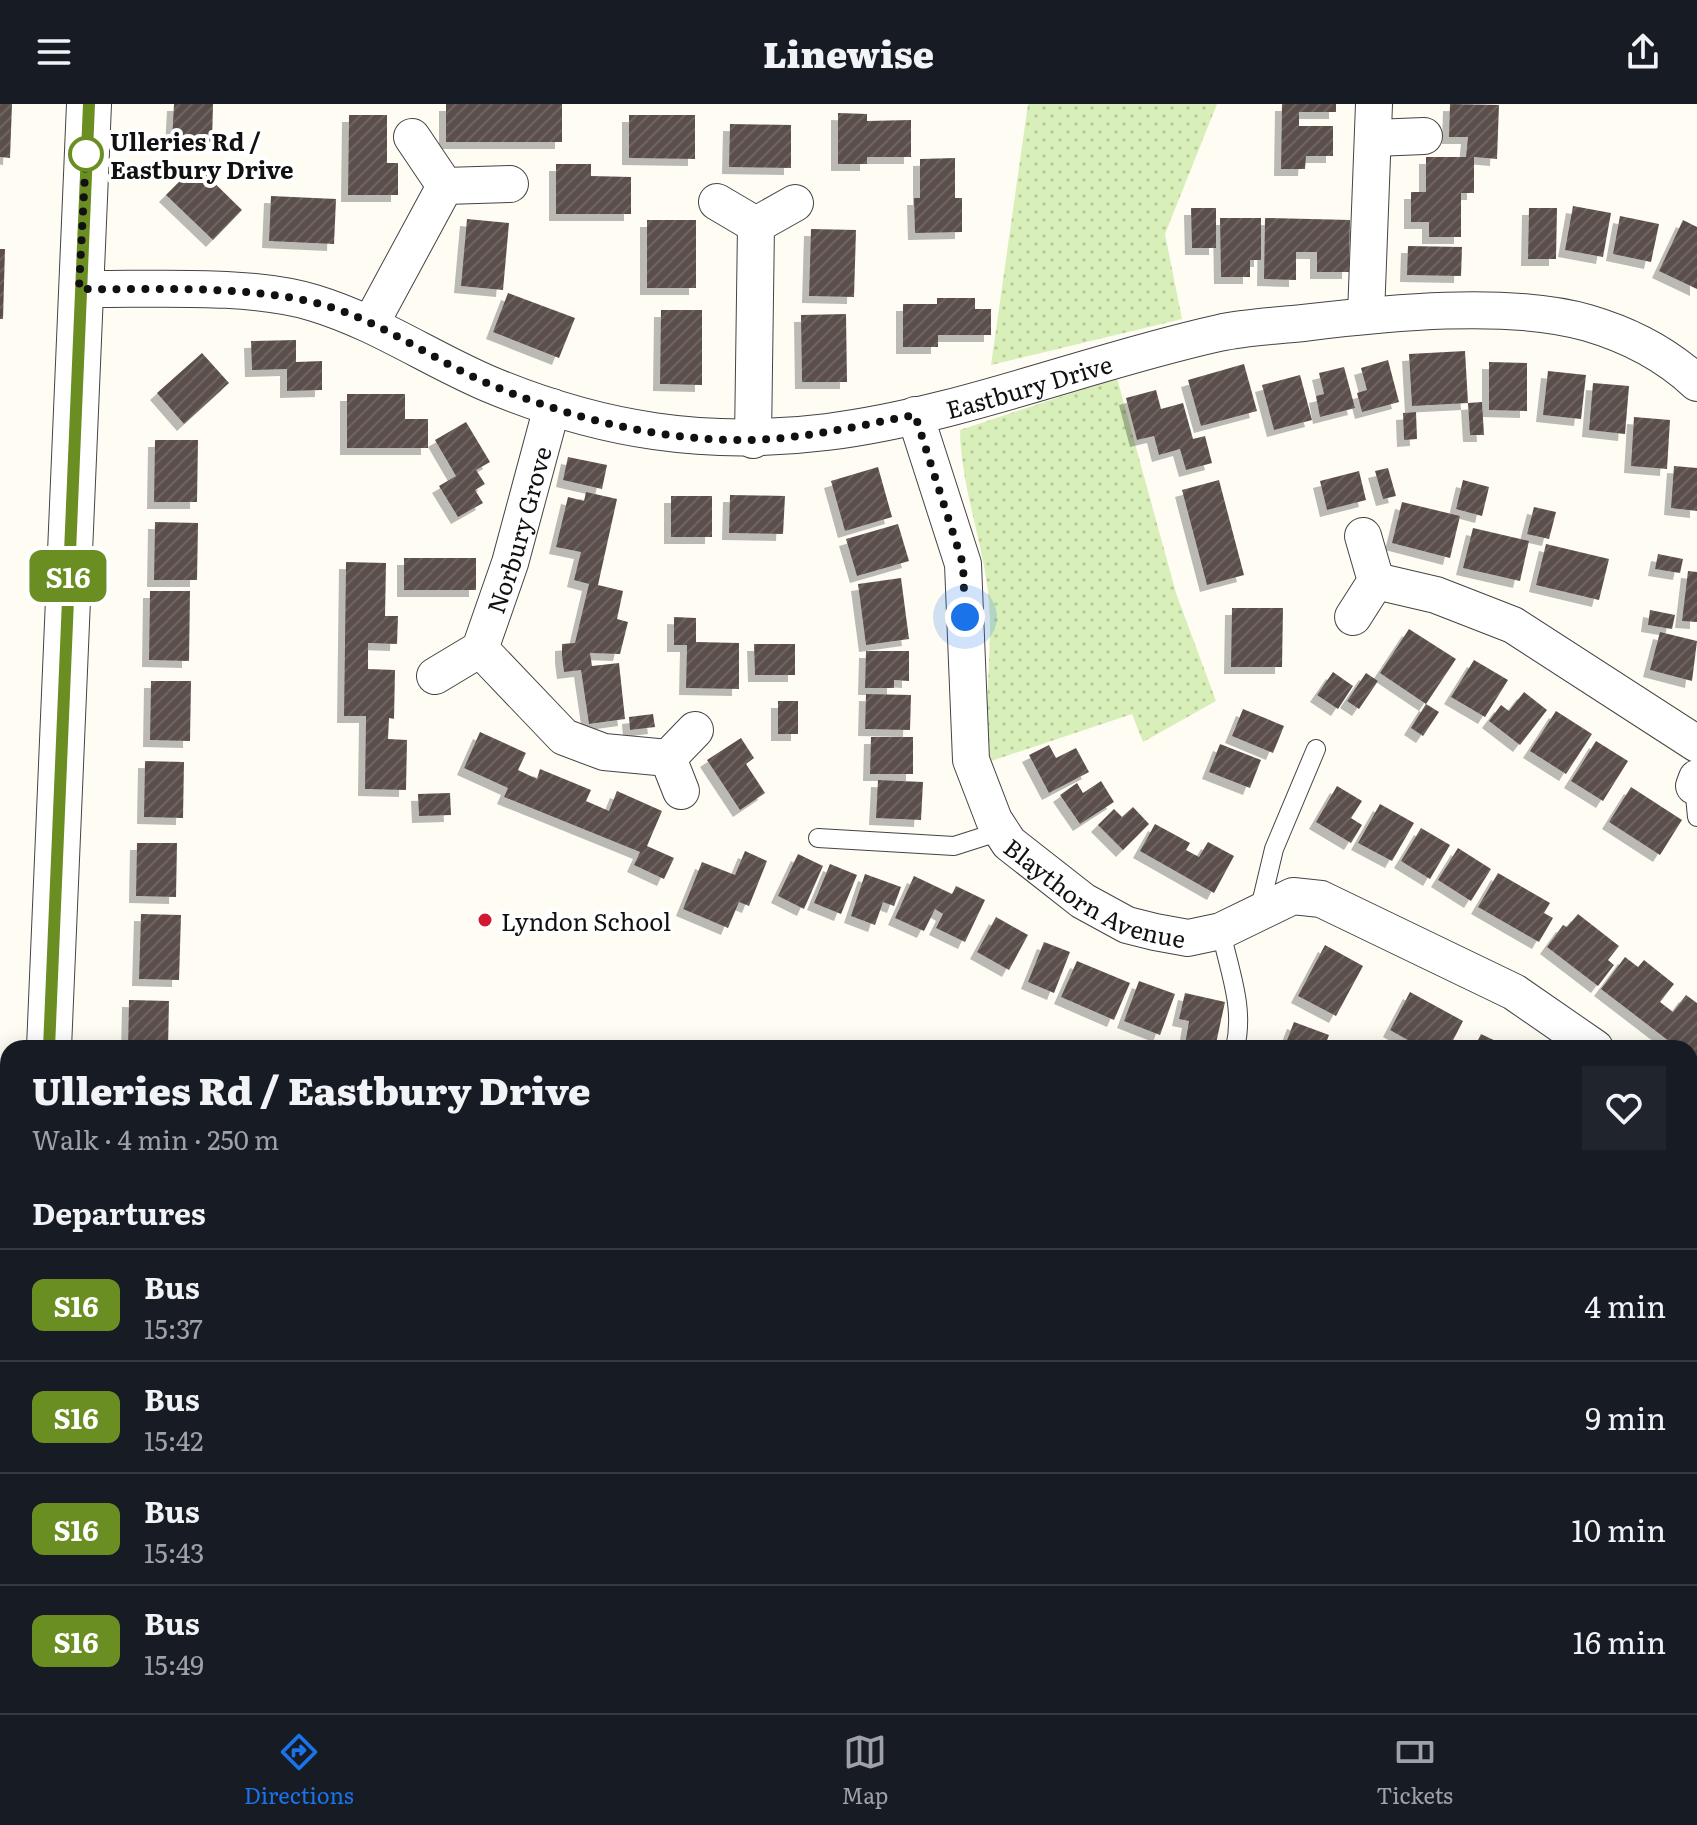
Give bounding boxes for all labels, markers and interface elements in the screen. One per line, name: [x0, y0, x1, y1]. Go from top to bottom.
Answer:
text: Linewise: [763, 26, 934, 79]
icon: menu: [32, 30, 76, 74]
icon: share: [1621, 30, 1665, 74]
place label: Ulleries Rd / Eastbury Drive: [110, 123, 294, 186]
marker: Ulleries Rd / Eastbury Drive: [69, 137, 103, 171]
street label: Eastbury Drive: [942, 345, 1116, 425]
street label: Norbury Grove: [476, 442, 558, 618]
line badge: S16: [22, 550, 114, 602]
text: S16: [45, 555, 91, 597]
your location: [945, 597, 985, 637]
street label: Blaythorn Avenue: [997, 829, 1189, 955]
place label: Lyndon School: [501, 903, 671, 938]
marker: Lyndon School: [476, 911, 494, 929]
text: Ulleries Rd / Eastbury Drive: [32, 1060, 591, 1117]
button: heart: [1582, 1066, 1666, 1150]
text: Walk · 4 min · 250 m: [32, 1119, 279, 1158]
text: Departures: [32, 1190, 206, 1234]
text: Bus: [144, 1264, 200, 1308]
text: 4 min: [1585, 1283, 1666, 1327]
text: S16: [53, 1284, 99, 1326]
text: 15:37: [144, 1308, 203, 1347]
text: Bus: [144, 1376, 200, 1420]
text: 9 min: [1585, 1395, 1666, 1439]
text: S16: [53, 1396, 99, 1438]
text: 15:42: [144, 1420, 203, 1459]
text: Bus: [144, 1488, 200, 1532]
text: 10 min: [1572, 1507, 1666, 1551]
text: S16: [53, 1508, 99, 1550]
text: 15:43: [144, 1532, 204, 1571]
text: Bus: [144, 1600, 200, 1644]
text: 16 min: [1573, 1619, 1666, 1663]
text: S16: [53, 1620, 99, 1662]
text: 15:49: [144, 1644, 204, 1683]
tab: Directions: [244, 1730, 354, 1811]
tab: Map: [842, 1730, 888, 1811]
tab: Tickets: [1376, 1730, 1453, 1811]

